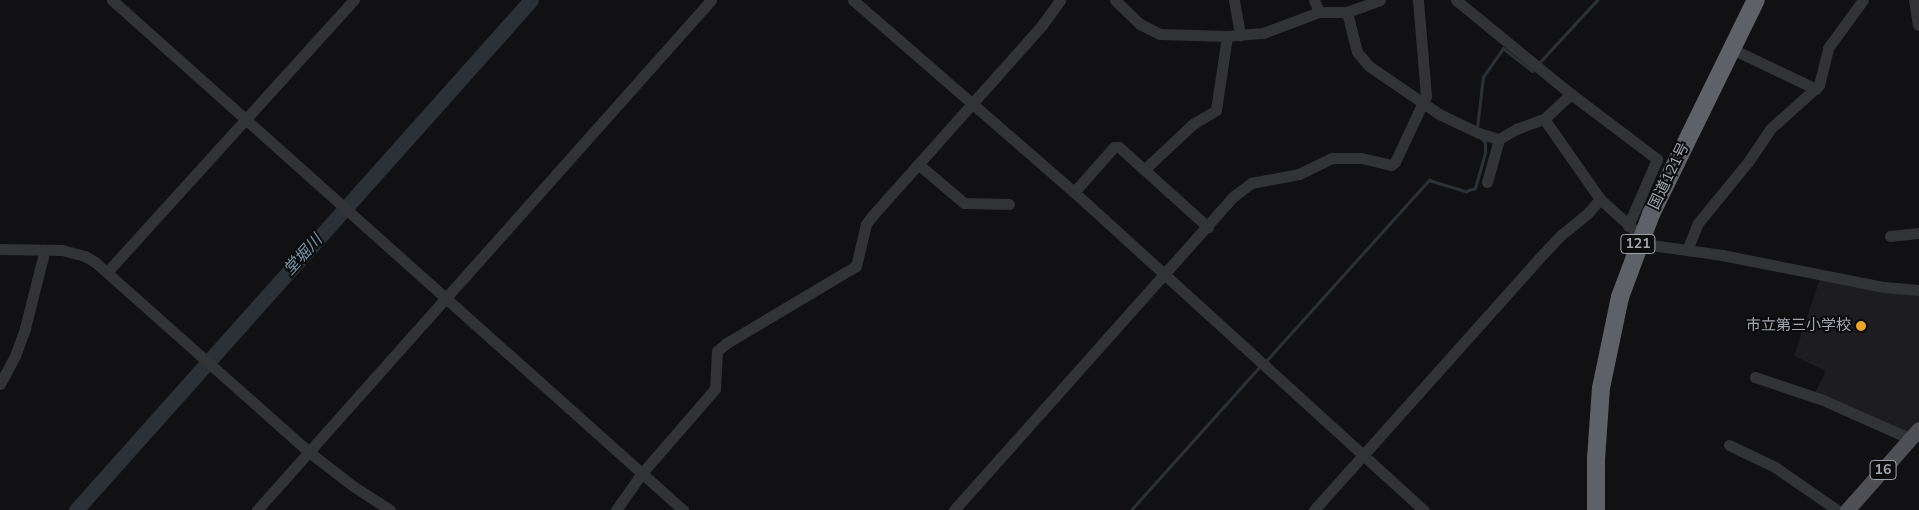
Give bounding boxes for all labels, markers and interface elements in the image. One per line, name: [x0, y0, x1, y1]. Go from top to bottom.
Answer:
street label: 国道121号: [1645, 140, 1693, 212]
water label: 堂堀川: [280, 231, 326, 279]
road number: 121: [1619, 232, 1657, 255]
place label: 市立第三小学校: [1746, 317, 1851, 335]
marker: 市立第三小学校: [1855, 320, 1867, 332]
road number: 16: [1869, 458, 1897, 482]

